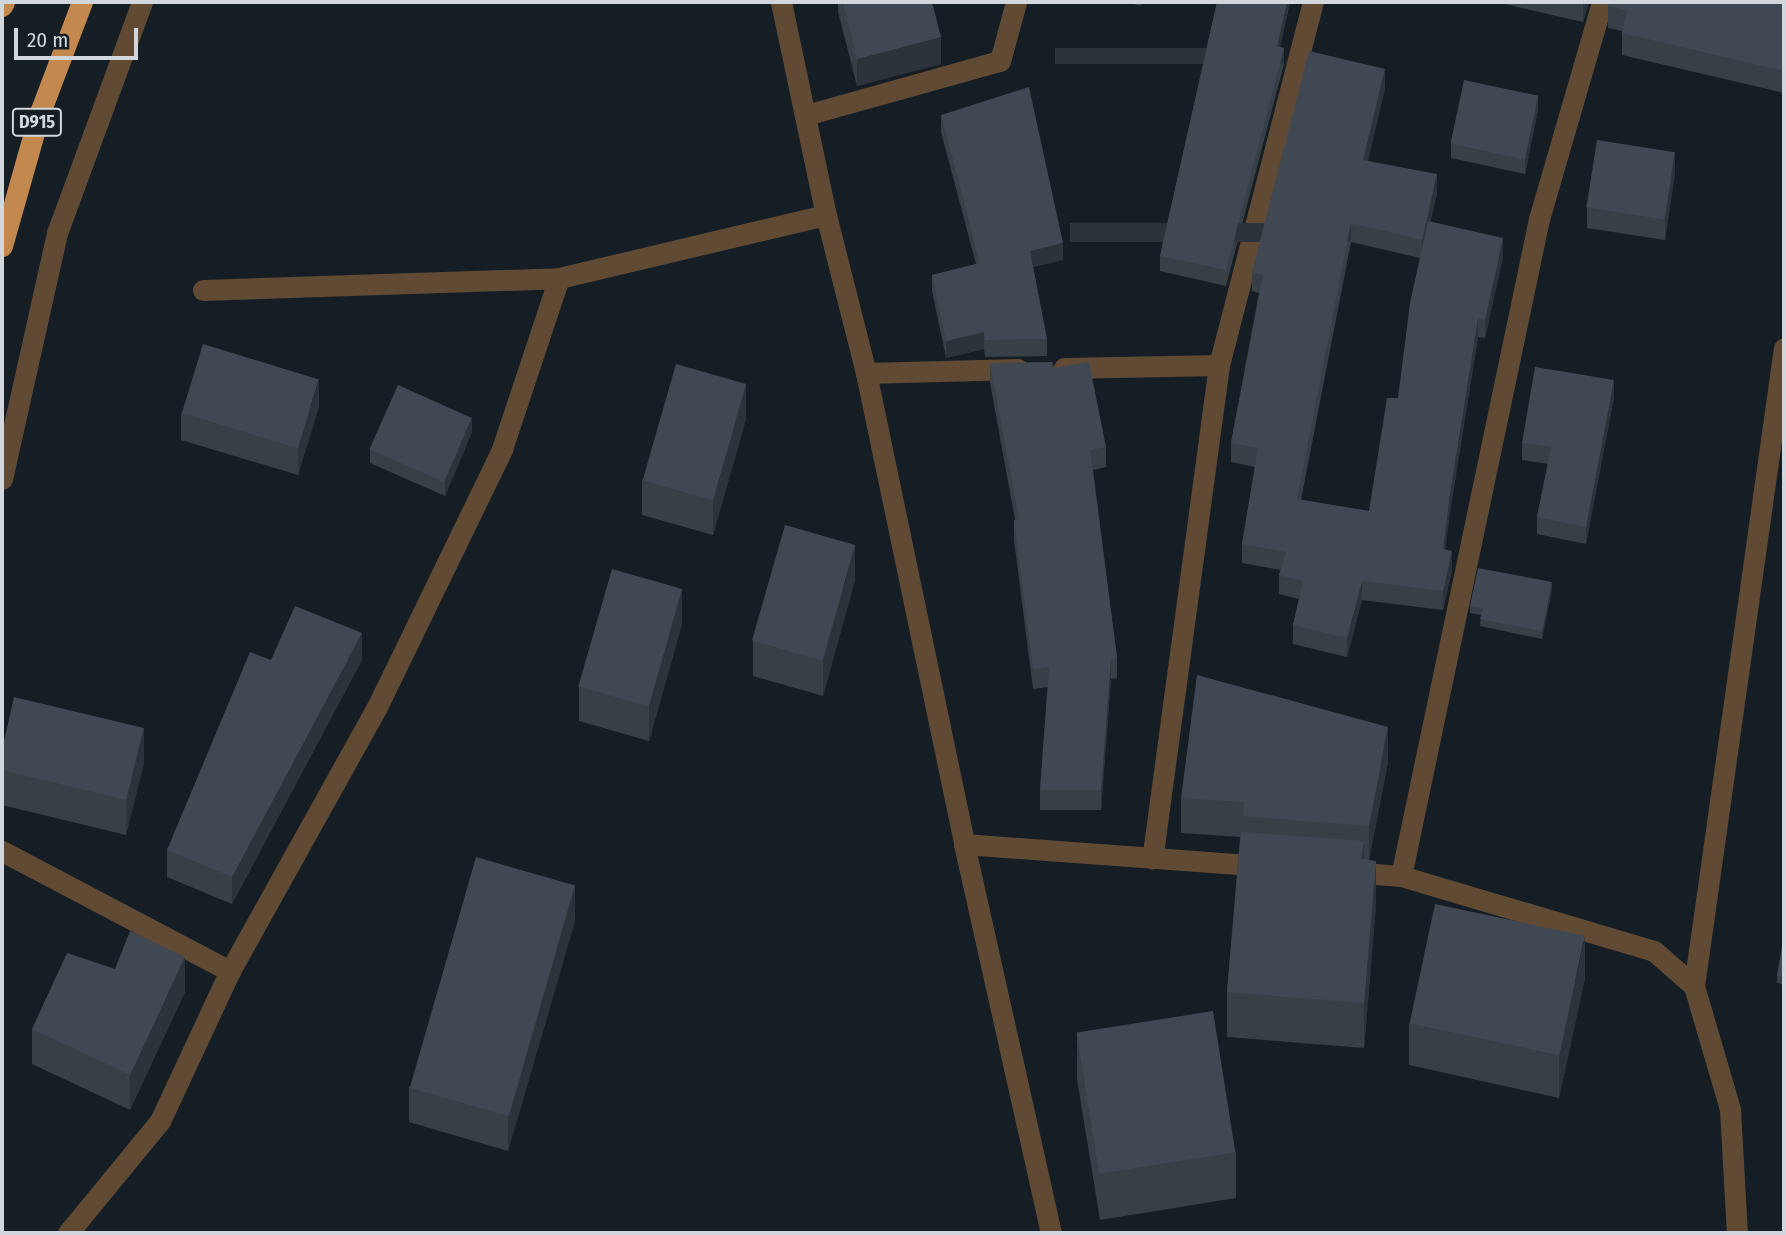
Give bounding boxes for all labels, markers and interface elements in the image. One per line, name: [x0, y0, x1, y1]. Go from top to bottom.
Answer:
scale bar: [18, 14, 142, 58]
text: 20 m: [27, 27, 68, 53]
road number: D915: [11, 107, 63, 136]

